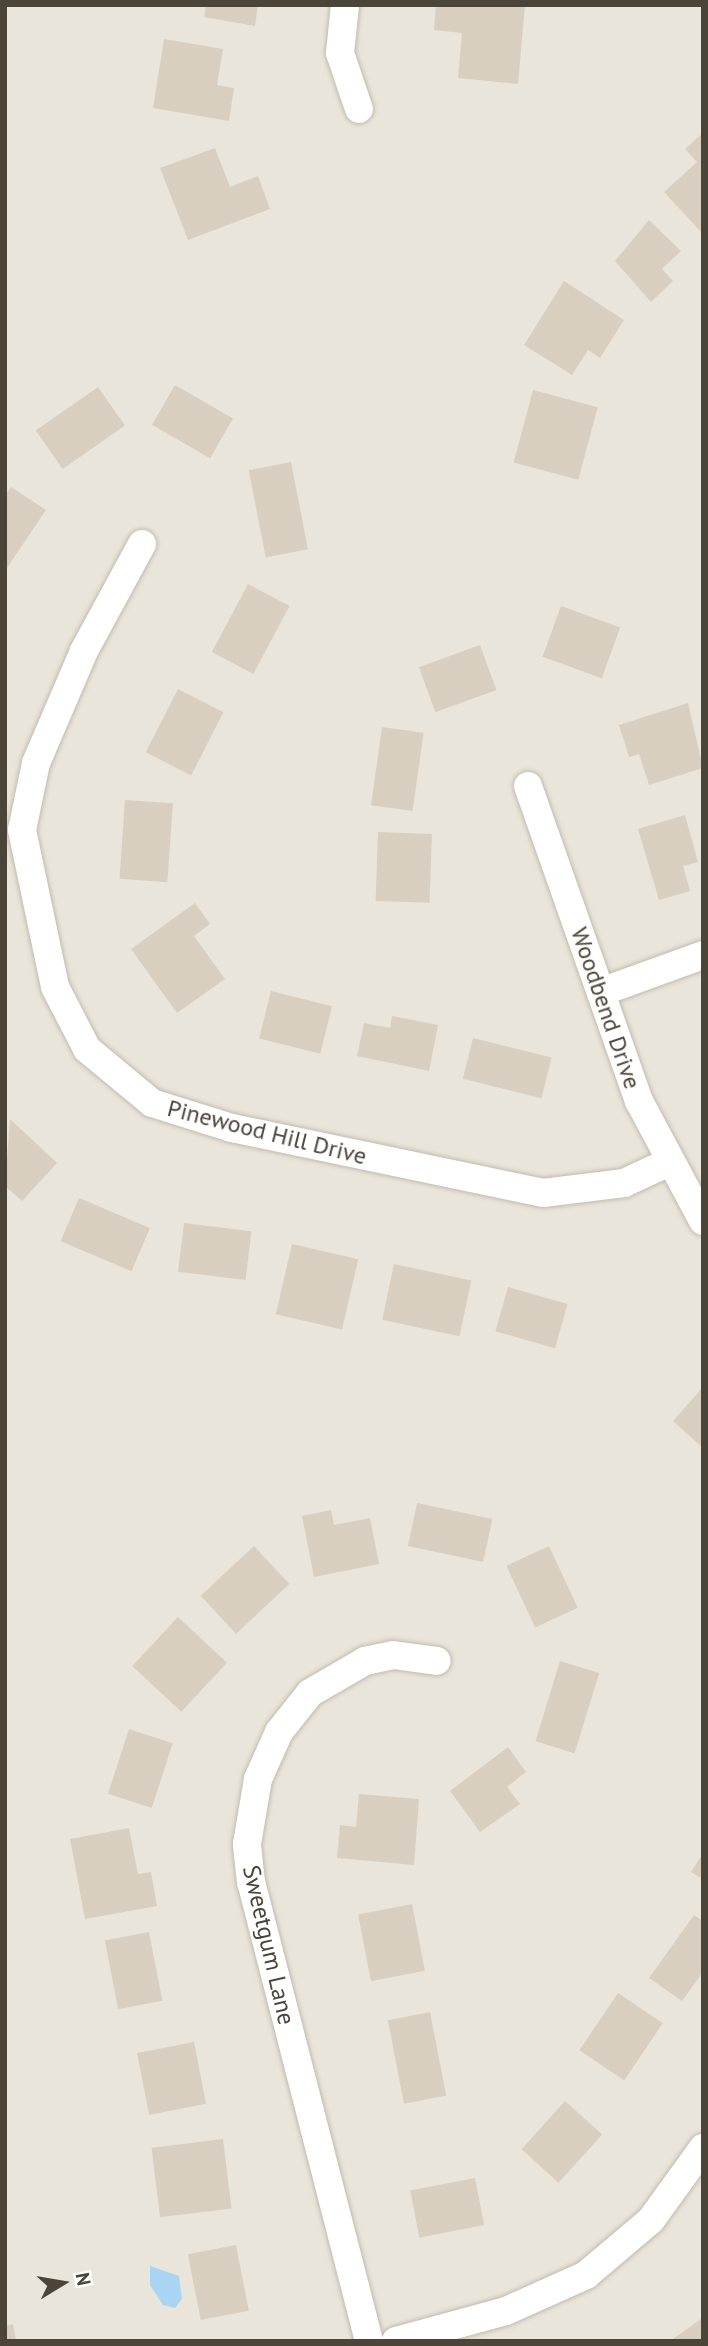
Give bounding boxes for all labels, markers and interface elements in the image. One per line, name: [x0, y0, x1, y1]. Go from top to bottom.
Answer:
street label: Woodbend Drive: [565, 923, 647, 1093]
street label: Pinewood Hill Drive: [164, 1093, 370, 1171]
street label: Sweetgum Lane: [237, 1862, 301, 2028]
north arrow: [28, 2248, 98, 2318]
text: N: [71, 2271, 97, 2287]

